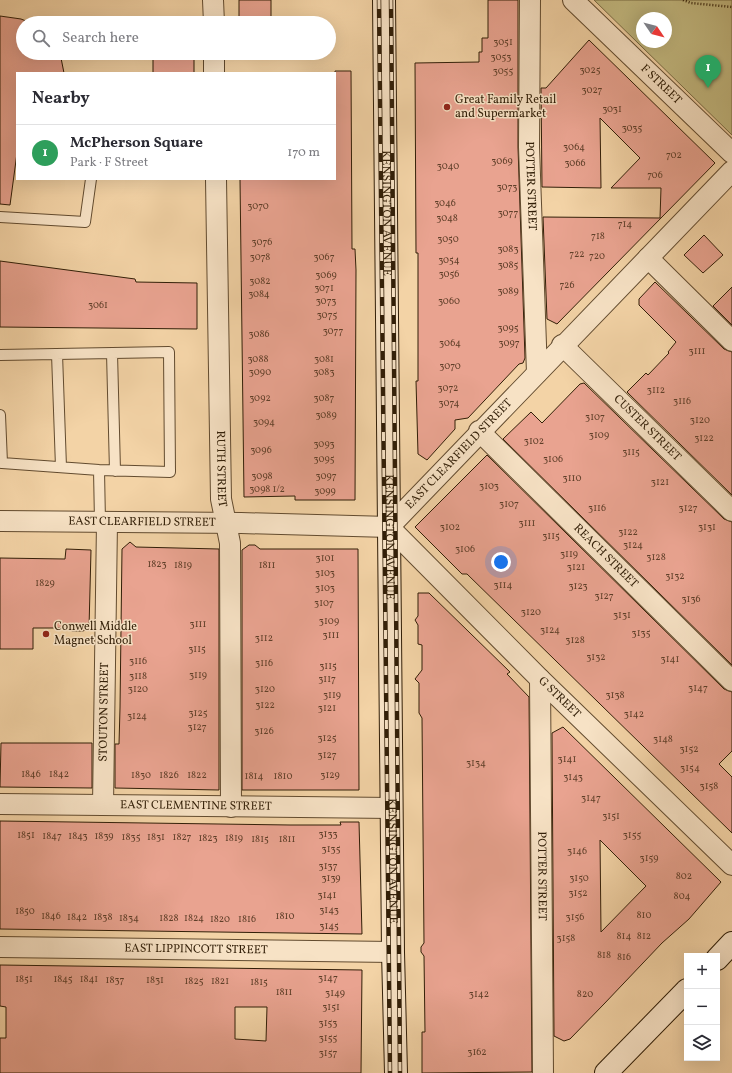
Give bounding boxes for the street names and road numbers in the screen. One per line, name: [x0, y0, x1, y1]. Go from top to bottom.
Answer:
street label: F STREET: [637, 61, 685, 108]
street label: POTTER STREET: [521, 141, 540, 231]
street label: KENSINGTON AVENUE: [377, 150, 395, 276]
street label: CUSTER STREET: [610, 391, 685, 465]
street label: EAST CLEARFIELD STREET: [402, 396, 516, 513]
street label: RUTH STREET: [212, 430, 231, 509]
street label: KENSINGTON AVENUE: [380, 474, 398, 600]
street label: EAST CLEARFIELD STREET: [68, 514, 216, 531]
street label: REACH STREET: [570, 520, 642, 592]
street label: STOUTON STREET: [96, 662, 113, 762]
street label: G STREET: [534, 673, 584, 722]
street label: EAST CLEMENTINE STREET: [120, 797, 272, 815]
street label: KENSINGTON AVENUE: [384, 798, 401, 924]
street label: POTTER STREET: [533, 831, 550, 921]
street label: EAST LIPPINCOTT STREET: [124, 941, 268, 958]

